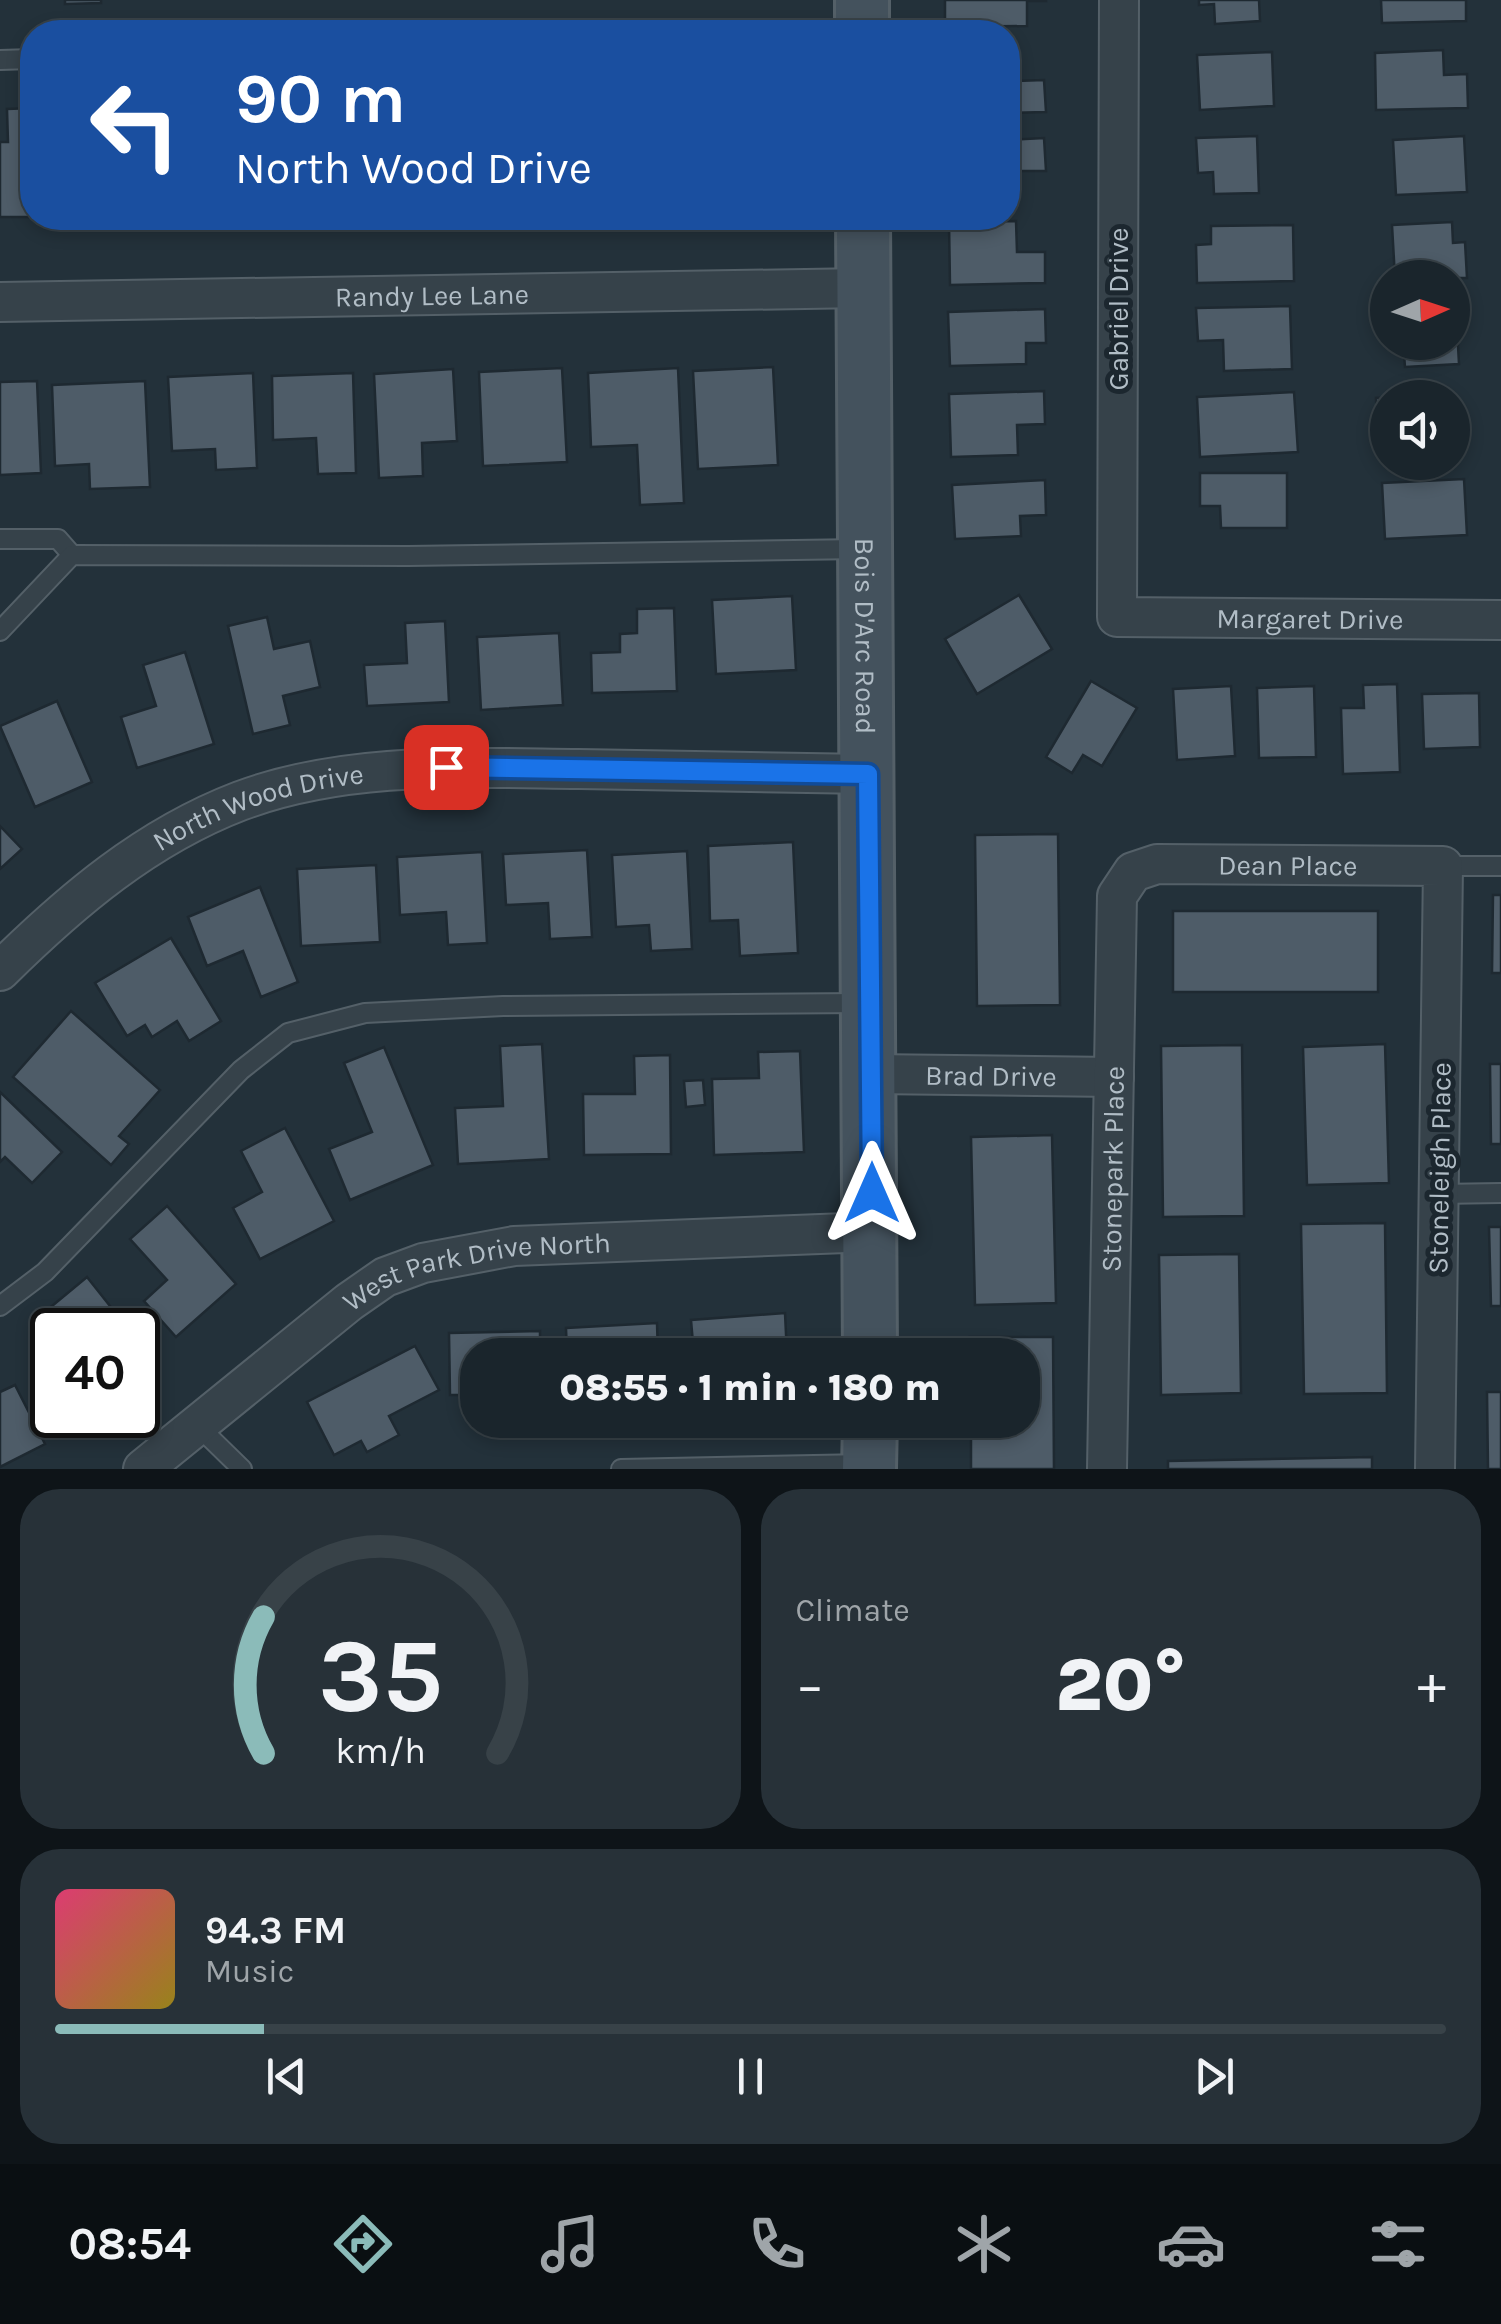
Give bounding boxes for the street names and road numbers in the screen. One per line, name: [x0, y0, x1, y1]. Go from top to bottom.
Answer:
street label: Gabriel Drive: [1102, 228, 1135, 390]
street label: Randy Lee Lane: [335, 277, 529, 314]
street label: Bois D'Arc Road: [848, 538, 882, 734]
street label: Margaret Drive: [1216, 602, 1404, 636]
street label: North Wood Drive: [147, 757, 365, 858]
street label: Dean Place: [1218, 848, 1358, 882]
street label: Brad Drive: [925, 1059, 1057, 1093]
street label: Stoneleigh Place: [1421, 1062, 1458, 1274]
street label: Stonepark Place: [1094, 1066, 1131, 1272]
street label: West Park Drive North: [336, 1226, 612, 1318]

